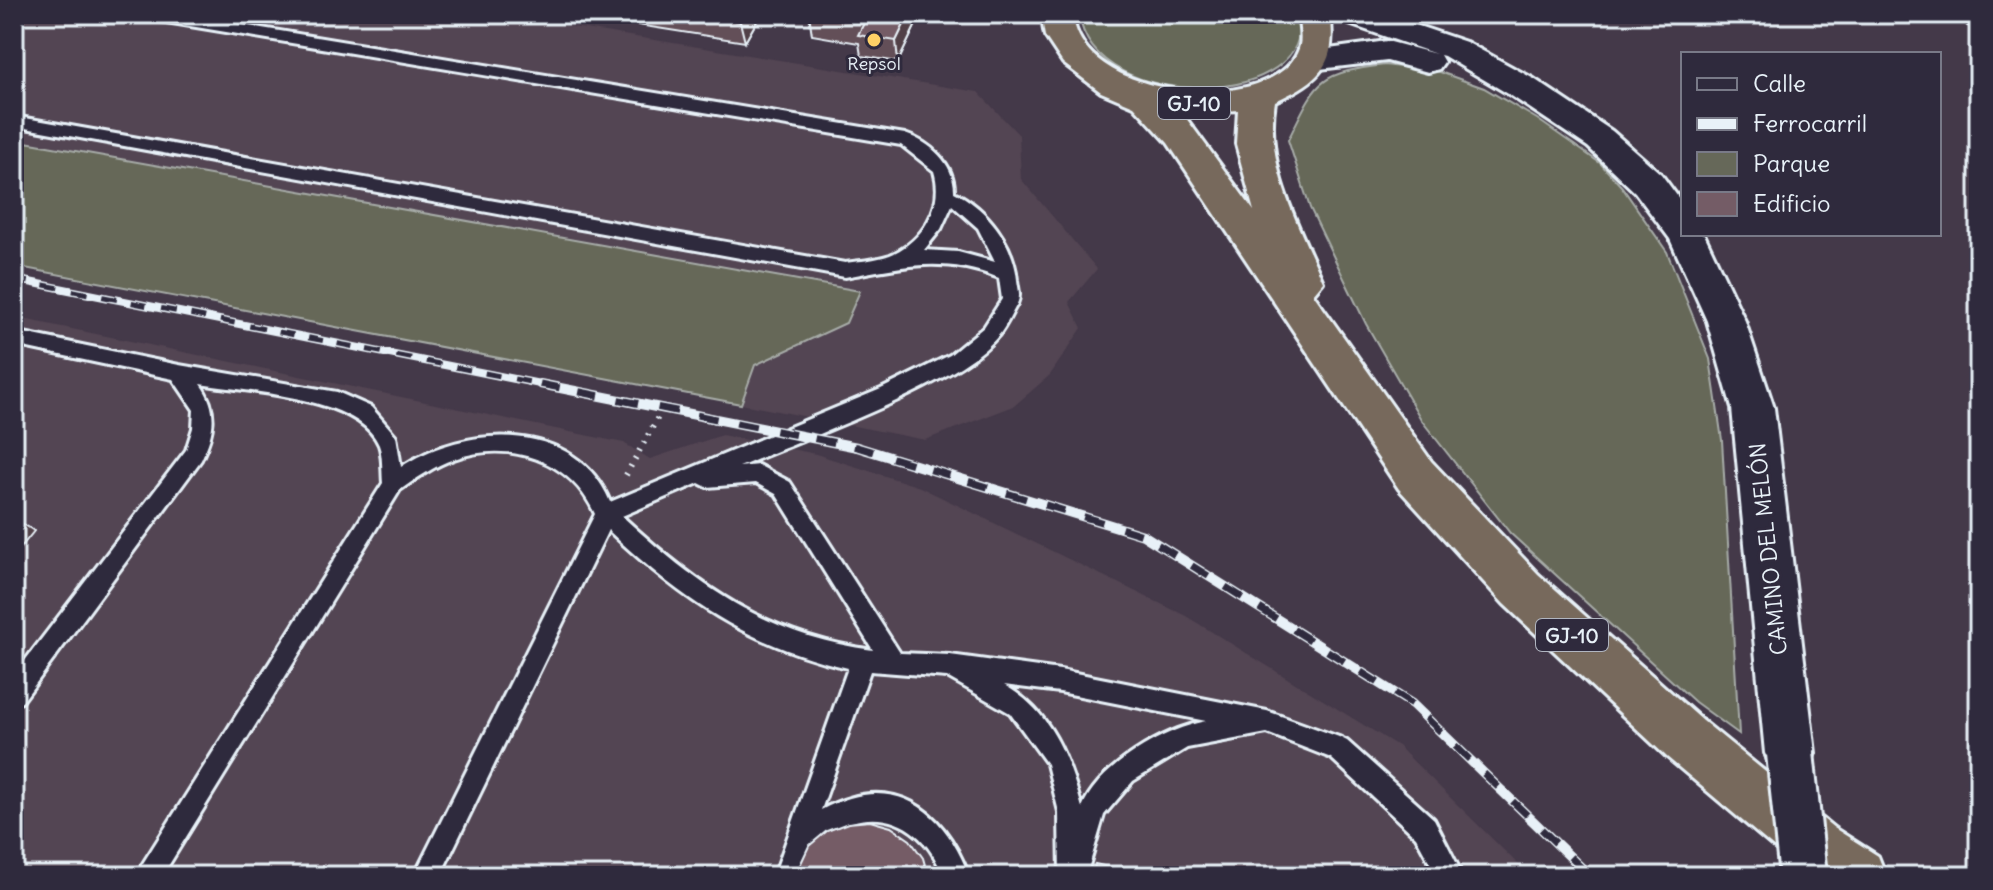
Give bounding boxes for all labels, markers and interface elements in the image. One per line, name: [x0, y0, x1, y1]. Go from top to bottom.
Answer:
marker: Repsol: [865, 31, 883, 49]
place label: Repsol: [847, 52, 901, 75]
legend: [1681, 52, 1941, 236]
text: Calle: [1753, 68, 1806, 98]
road number: GJ-10: [1158, 87, 1230, 119]
text: Ferrocarril: [1753, 108, 1867, 138]
text: Parque: [1753, 148, 1830, 178]
text: Edificio: [1753, 188, 1831, 218]
street label: CAMINO DEL MELÓN: [1743, 441, 1793, 657]
road number: GJ-10: [1536, 619, 1608, 651]

